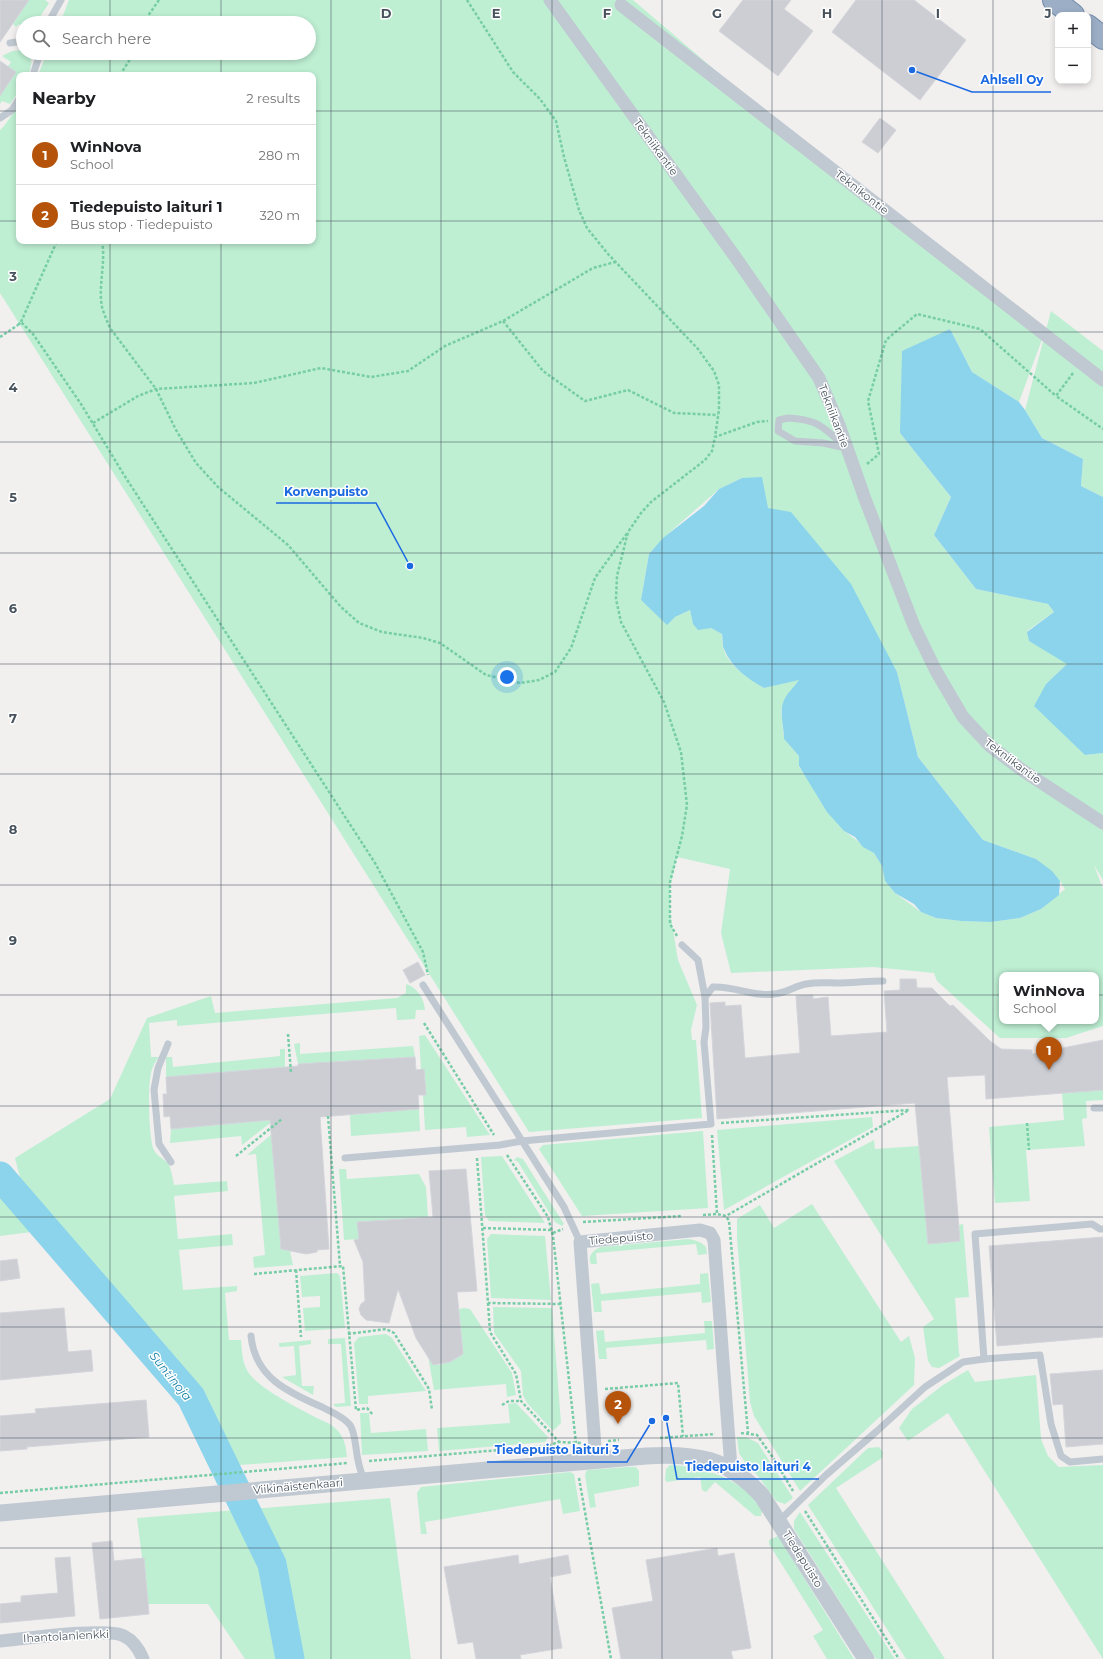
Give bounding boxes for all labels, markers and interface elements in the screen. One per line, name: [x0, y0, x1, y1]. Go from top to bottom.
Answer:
text: D: [381, 5, 392, 21]
text: E: [492, 5, 501, 21]
text: F: [603, 5, 611, 21]
text: G: [712, 5, 722, 21]
text: H: [822, 5, 832, 21]
text: I: [936, 5, 940, 21]
text: J: [1043, 5, 1052, 21]
map controls: [1055, 12, 1091, 84]
button: +: [1055, 12, 1091, 48]
search box: [16, 16, 316, 60]
icon: search: [30, 27, 52, 49]
text: Search here: [62, 29, 151, 48]
button: −: [1055, 48, 1091, 84]
callout: Ahlsell Oy: [972, 68, 1051, 92]
text: Ahlsell Oy: [980, 72, 1044, 87]
text: Nearby: [32, 88, 96, 108]
text: 2 results: [246, 90, 300, 106]
street label: Tekniikantie: [631, 116, 681, 178]
text: WinNova: [70, 137, 142, 156]
text: 1: [42, 147, 48, 163]
text: 280 m: [259, 147, 300, 163]
text: School: [70, 156, 114, 172]
street label: Teknikontie: [832, 167, 892, 217]
text: Tiedepuisto laituri 1: [70, 197, 223, 216]
text: 2: [41, 207, 49, 223]
text: 320 m: [260, 207, 300, 223]
text: Bus stop · Tiedepuisto: [70, 216, 213, 232]
text: 3: [8, 268, 17, 284]
text: 4: [9, 379, 18, 395]
street label: Tekniikantie: [816, 382, 853, 450]
callout: Korvenpuisto: [276, 479, 376, 503]
text: Korvenpuisto: [284, 484, 368, 499]
text: 5: [9, 489, 17, 505]
text: 6: [9, 600, 18, 616]
your location: [497, 667, 517, 687]
text: 7: [9, 710, 17, 726]
street label: Tekniikantie: [982, 735, 1044, 787]
text: 8: [9, 821, 18, 837]
text: 9: [9, 932, 17, 948]
popup: [999, 972, 1099, 1024]
text: WinNova: [1013, 981, 1085, 1000]
text: School: [1013, 1000, 1057, 1016]
pin: 1: [1036, 1037, 1062, 1070]
street label: Tiedepuisto: [588, 1228, 654, 1248]
water label: Suntinoja: [147, 1348, 195, 1404]
pin: 2: [605, 1391, 631, 1424]
callout: Tiedepuisto laituri 3: [487, 1438, 627, 1462]
text: Tiedepuisto laituri 3: [495, 1442, 619, 1457]
callout: Tiedepuisto laituri 4: [677, 1455, 819, 1479]
text: Tiedepuisto laituri 4: [685, 1459, 812, 1474]
street label: Viikinäistenkaari: [252, 1475, 344, 1497]
street label: Tiedepuisto: [780, 1528, 826, 1590]
street label: Ihantolanlenkki: [23, 1627, 109, 1645]

